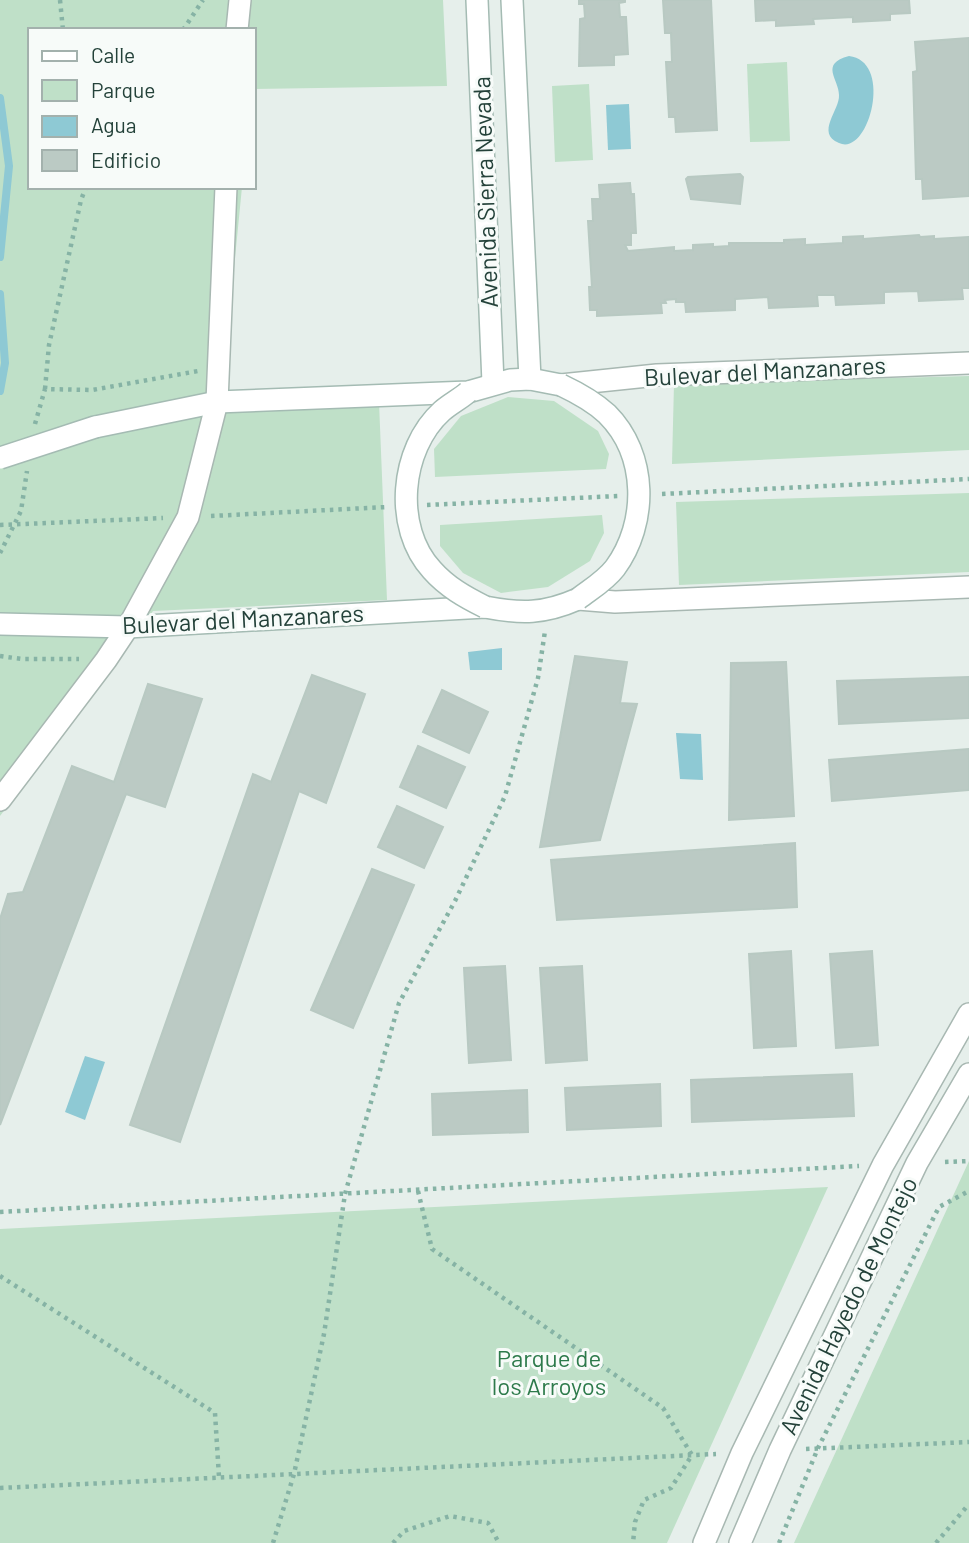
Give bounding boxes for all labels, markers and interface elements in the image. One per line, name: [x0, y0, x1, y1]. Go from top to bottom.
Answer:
legend: [28, 28, 256, 189]
text: Calle: [91, 42, 135, 67]
street label: Avenida Sierra Nevada: [466, 76, 503, 308]
text: Parque: [91, 77, 156, 102]
text: Agua: [91, 112, 137, 137]
text: Edificio: [91, 147, 161, 172]
street label: Bulevar del Manzanares: [643, 350, 886, 391]
street label: Bulevar del Manzanares: [121, 598, 364, 639]
street label: Avenida Hayedo de Montejo: [773, 1172, 923, 1439]
park label: Parque de los Arroyos: [492, 1343, 606, 1400]

